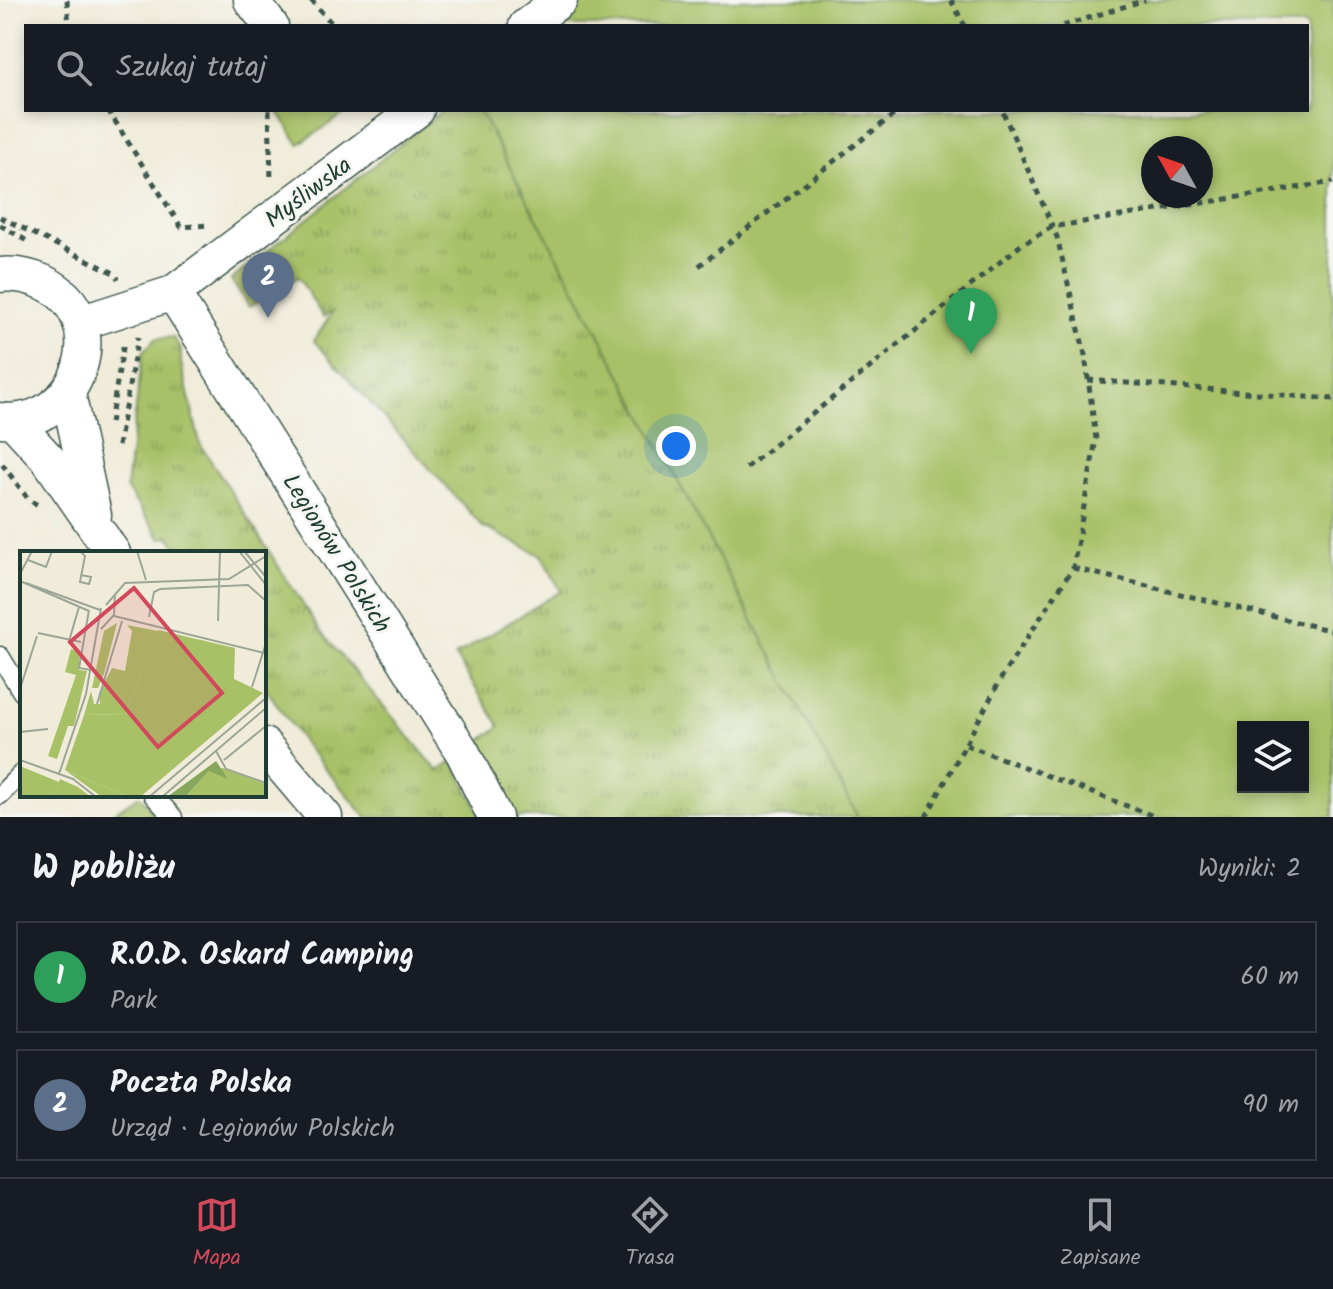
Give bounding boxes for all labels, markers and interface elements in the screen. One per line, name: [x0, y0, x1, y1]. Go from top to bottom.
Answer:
search box: [24, 24, 1309, 112]
text: Szukaj tutaj: [116, 44, 267, 92]
icon: search: [52, 46, 96, 90]
north arrow: [1141, 136, 1213, 208]
street label: Myśliwska: [257, 147, 361, 239]
pin: 2: [242, 252, 294, 318]
pin: 1: [945, 288, 997, 354]
your location: [656, 426, 696, 466]
street label: Legionów Polskich: [271, 466, 400, 641]
inset map: [20, 551, 266, 797]
map controls: [1237, 721, 1309, 793]
button: layers: [1237, 721, 1309, 793]
text: W pobliżu: [32, 842, 175, 896]
text: Wyniki: 2: [1198, 848, 1301, 890]
text: R.O.D. Oskard Camping: [110, 932, 414, 980]
text: 1: [56, 956, 64, 998]
text: 60 m: [1240, 956, 1299, 998]
text: Park: [110, 980, 157, 1022]
text: Poczta Polska: [110, 1060, 292, 1108]
text: 2: [52, 1084, 68, 1126]
text: 90 m: [1242, 1084, 1299, 1126]
text: Urząd · Legionów Polskich: [110, 1108, 395, 1150]
tab: Mapa: [192, 1193, 241, 1276]
tab: Trasa: [626, 1193, 675, 1276]
tab: Zapisane: [1060, 1193, 1141, 1276]

